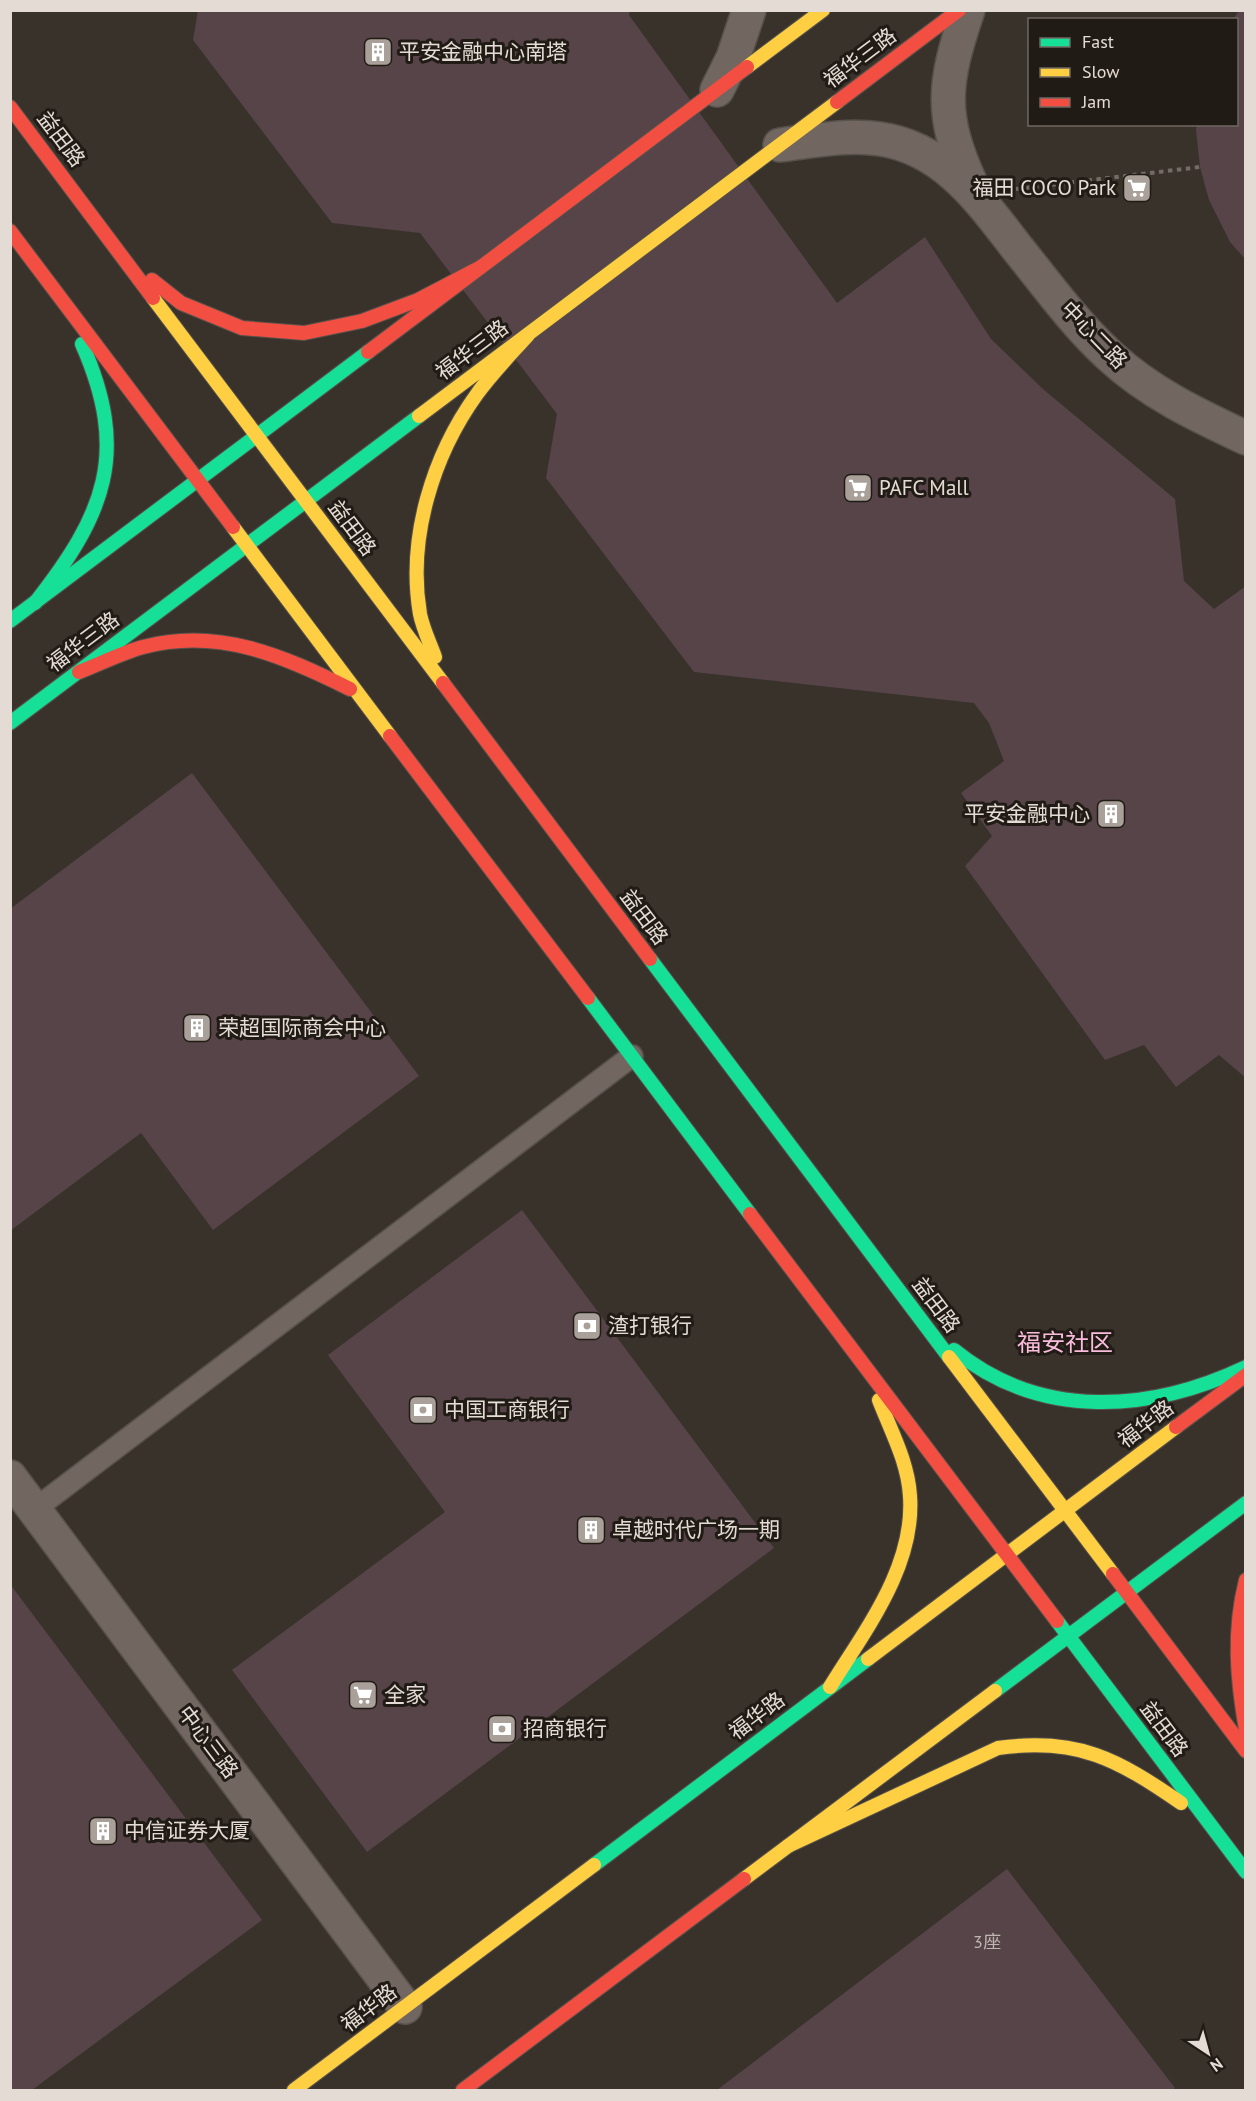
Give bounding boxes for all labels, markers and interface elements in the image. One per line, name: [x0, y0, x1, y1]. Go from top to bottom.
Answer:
legend: [1028, 18, 1238, 126]
street label: 福华三路: [818, 22, 901, 94]
text: Fast: [1082, 30, 1114, 53]
building icon: 平安金融中心南塔: [362, 36, 394, 68]
place label: 平安金融中心南塔: [399, 38, 567, 65]
text: Slow: [1082, 60, 1120, 83]
text: Jam: [1081, 90, 1111, 113]
street label: 益田路: [32, 105, 91, 172]
supermarket icon: 福田 COCO Park: [1121, 172, 1153, 204]
place label: 福田 COCO Park: [973, 174, 1116, 201]
street label: 中心二路: [1055, 295, 1133, 374]
street label: 福华三路: [430, 314, 513, 386]
supermarket icon: PAFC Mall: [842, 472, 874, 504]
place label: PAFC Mall: [879, 474, 969, 501]
street label: 益田路: [323, 494, 382, 561]
street label: 福华三路: [41, 606, 124, 678]
building icon: 平安金融中心: [1095, 798, 1127, 830]
place label: 平安金融中心: [964, 800, 1090, 827]
street label: 益田路: [615, 883, 674, 950]
building icon: 荣超国际商会中心: [181, 1012, 213, 1044]
place label: 荣超国际商会中心: [218, 1014, 386, 1041]
street label: 益田路: [907, 1271, 966, 1338]
bank icon: 渣打银行: [571, 1310, 603, 1342]
place label: 渣打银行: [608, 1312, 692, 1339]
district label: 福安社区: [1017, 1327, 1113, 1358]
bank icon: 中国工商银行: [407, 1394, 439, 1426]
street label: 福华路: [1112, 1394, 1179, 1453]
place label: 中国工商银行: [444, 1396, 570, 1423]
building icon: 卓越时代广场一期: [575, 1514, 607, 1546]
place label: 卓越时代广场一期: [612, 1516, 780, 1543]
supermarket icon: 全家: [347, 1679, 379, 1711]
place label: 全家: [384, 1681, 426, 1708]
street label: 福华路: [723, 1686, 790, 1745]
street label: 益田路: [1135, 1695, 1194, 1762]
street label: 中心三路: [172, 1700, 244, 1783]
bank icon: 招商银行: [486, 1713, 518, 1745]
place label: 招商银行: [523, 1715, 607, 1742]
building icon: 中信证券大厦: [87, 1815, 119, 1847]
place label: 中信证券大厦: [124, 1817, 250, 1844]
house number: 3座: [973, 1930, 1001, 1953]
street label: 福华路: [335, 1978, 402, 2037]
north arrow: [1178, 2023, 1238, 2083]
text: N: [1207, 2054, 1227, 2076]

